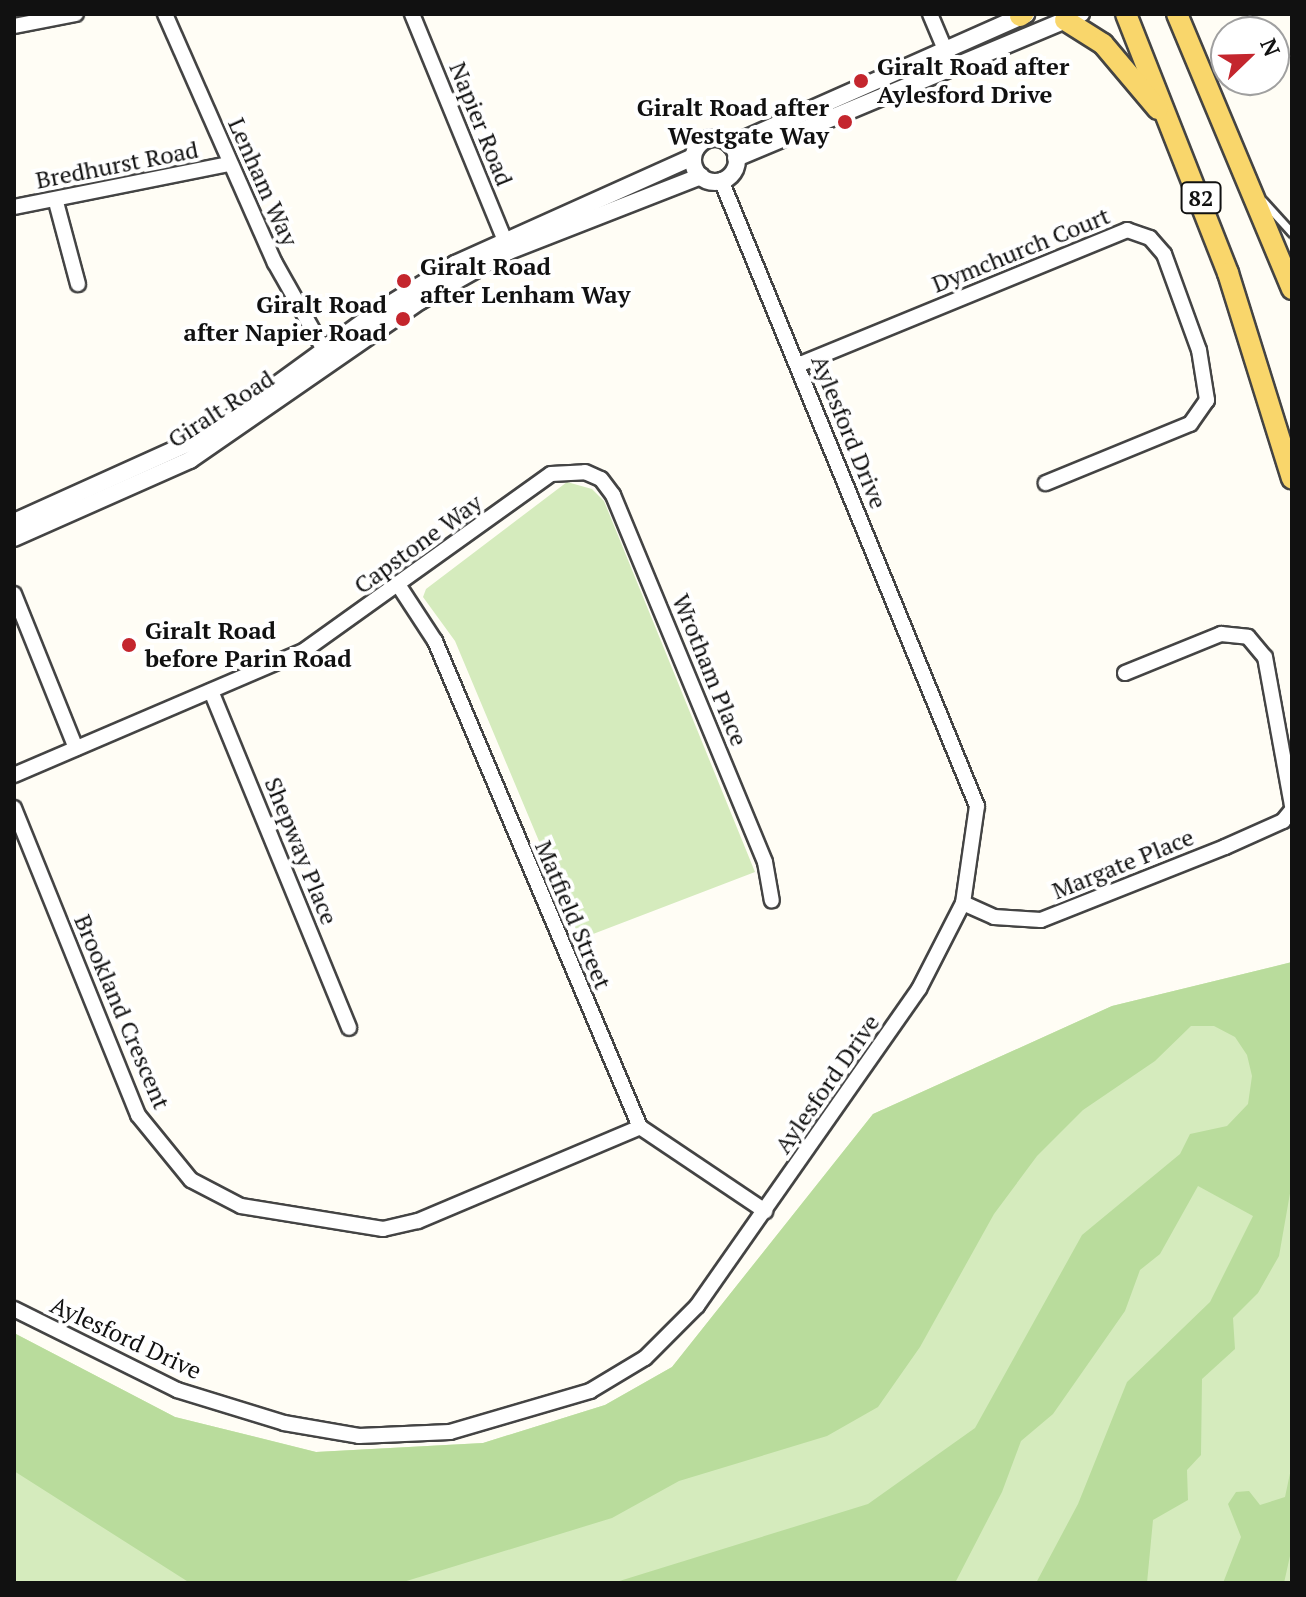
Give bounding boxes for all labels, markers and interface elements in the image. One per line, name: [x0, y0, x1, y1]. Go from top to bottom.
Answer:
north arrow: [1210, 16, 1290, 96]
text: N: [1254, 34, 1287, 61]
place label: Giralt Road after Aylesford Drive: [877, 53, 1069, 109]
street label: Napier Road: [443, 58, 519, 190]
marker: Giralt Road after Aylesford Drive: [852, 72, 870, 90]
place label: Giralt Road after Westgate Way: [637, 94, 829, 150]
street label: Lenham Way: [222, 113, 304, 251]
marker: Giralt Road after Westgate Way: [836, 113, 854, 131]
street label: Bredhurst Road: [33, 135, 201, 195]
road number: 82: [1179, 180, 1223, 216]
street label: Dymchurch Court: [928, 201, 1114, 299]
place label: Giralt Road after Lenham Way: [420, 253, 630, 309]
marker: Giralt Road after Lenham Way: [395, 272, 413, 290]
place label: Giralt Road after Napier Road: [184, 291, 387, 347]
marker: Giralt Road after Napier Road: [394, 310, 412, 328]
street label: Aylesford Drive: [805, 351, 893, 513]
street label: Giralt Road: [163, 364, 279, 454]
street label: Capstone Way: [348, 488, 488, 600]
street label: Wrotham Place: [666, 590, 754, 750]
place label: Giralt Road before Parin Road: [145, 617, 352, 673]
marker: Giralt Road before Parin Road: [120, 636, 138, 654]
street label: Shepway Place: [258, 773, 344, 929]
street label: Margate Place: [1048, 823, 1198, 905]
street label: Matfield Street: [529, 836, 617, 994]
street label: Brookland Crescent: [68, 910, 176, 1114]
street label: Aylesford Drive: [768, 1009, 886, 1159]
street label: Aylesford Drive: [46, 1290, 206, 1386]

